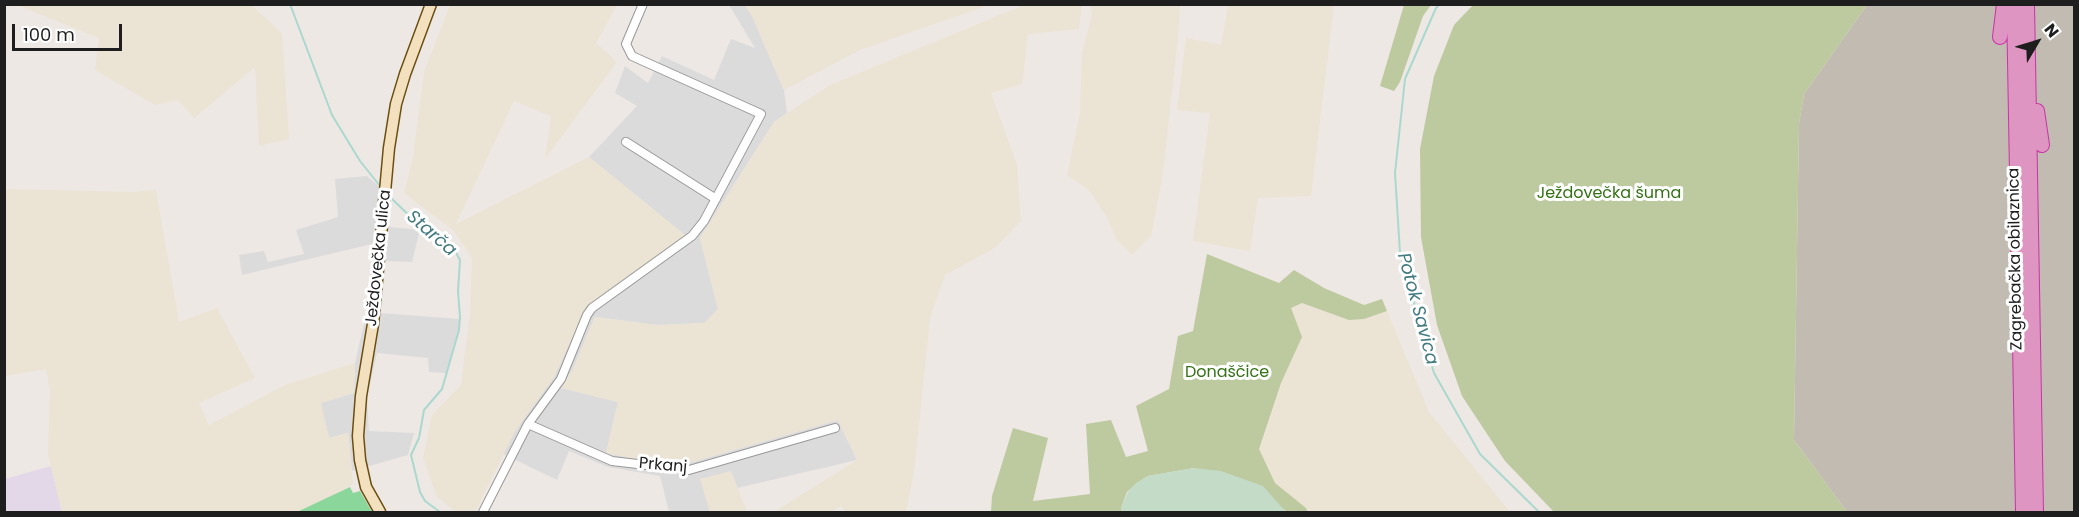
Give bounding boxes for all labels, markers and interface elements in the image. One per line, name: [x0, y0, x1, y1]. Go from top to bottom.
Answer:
scale bar: [15, 12, 124, 50]
north arrow: [2007, 12, 2067, 72]
text: N: [2039, 19, 2064, 42]
text: 100 m: [23, 22, 75, 47]
street label: Zagrebačka obilaznica: [2005, 168, 2027, 350]
park label: Ježdovečka šuma: [1537, 184, 1681, 204]
street label: Ježdovečka ulica: [362, 189, 396, 327]
water label: Starča: [402, 206, 460, 262]
water label: Potok Savica: [1392, 251, 1442, 367]
park label: Donaščice: [1185, 363, 1269, 383]
street label: Prkanj: [638, 454, 688, 478]

